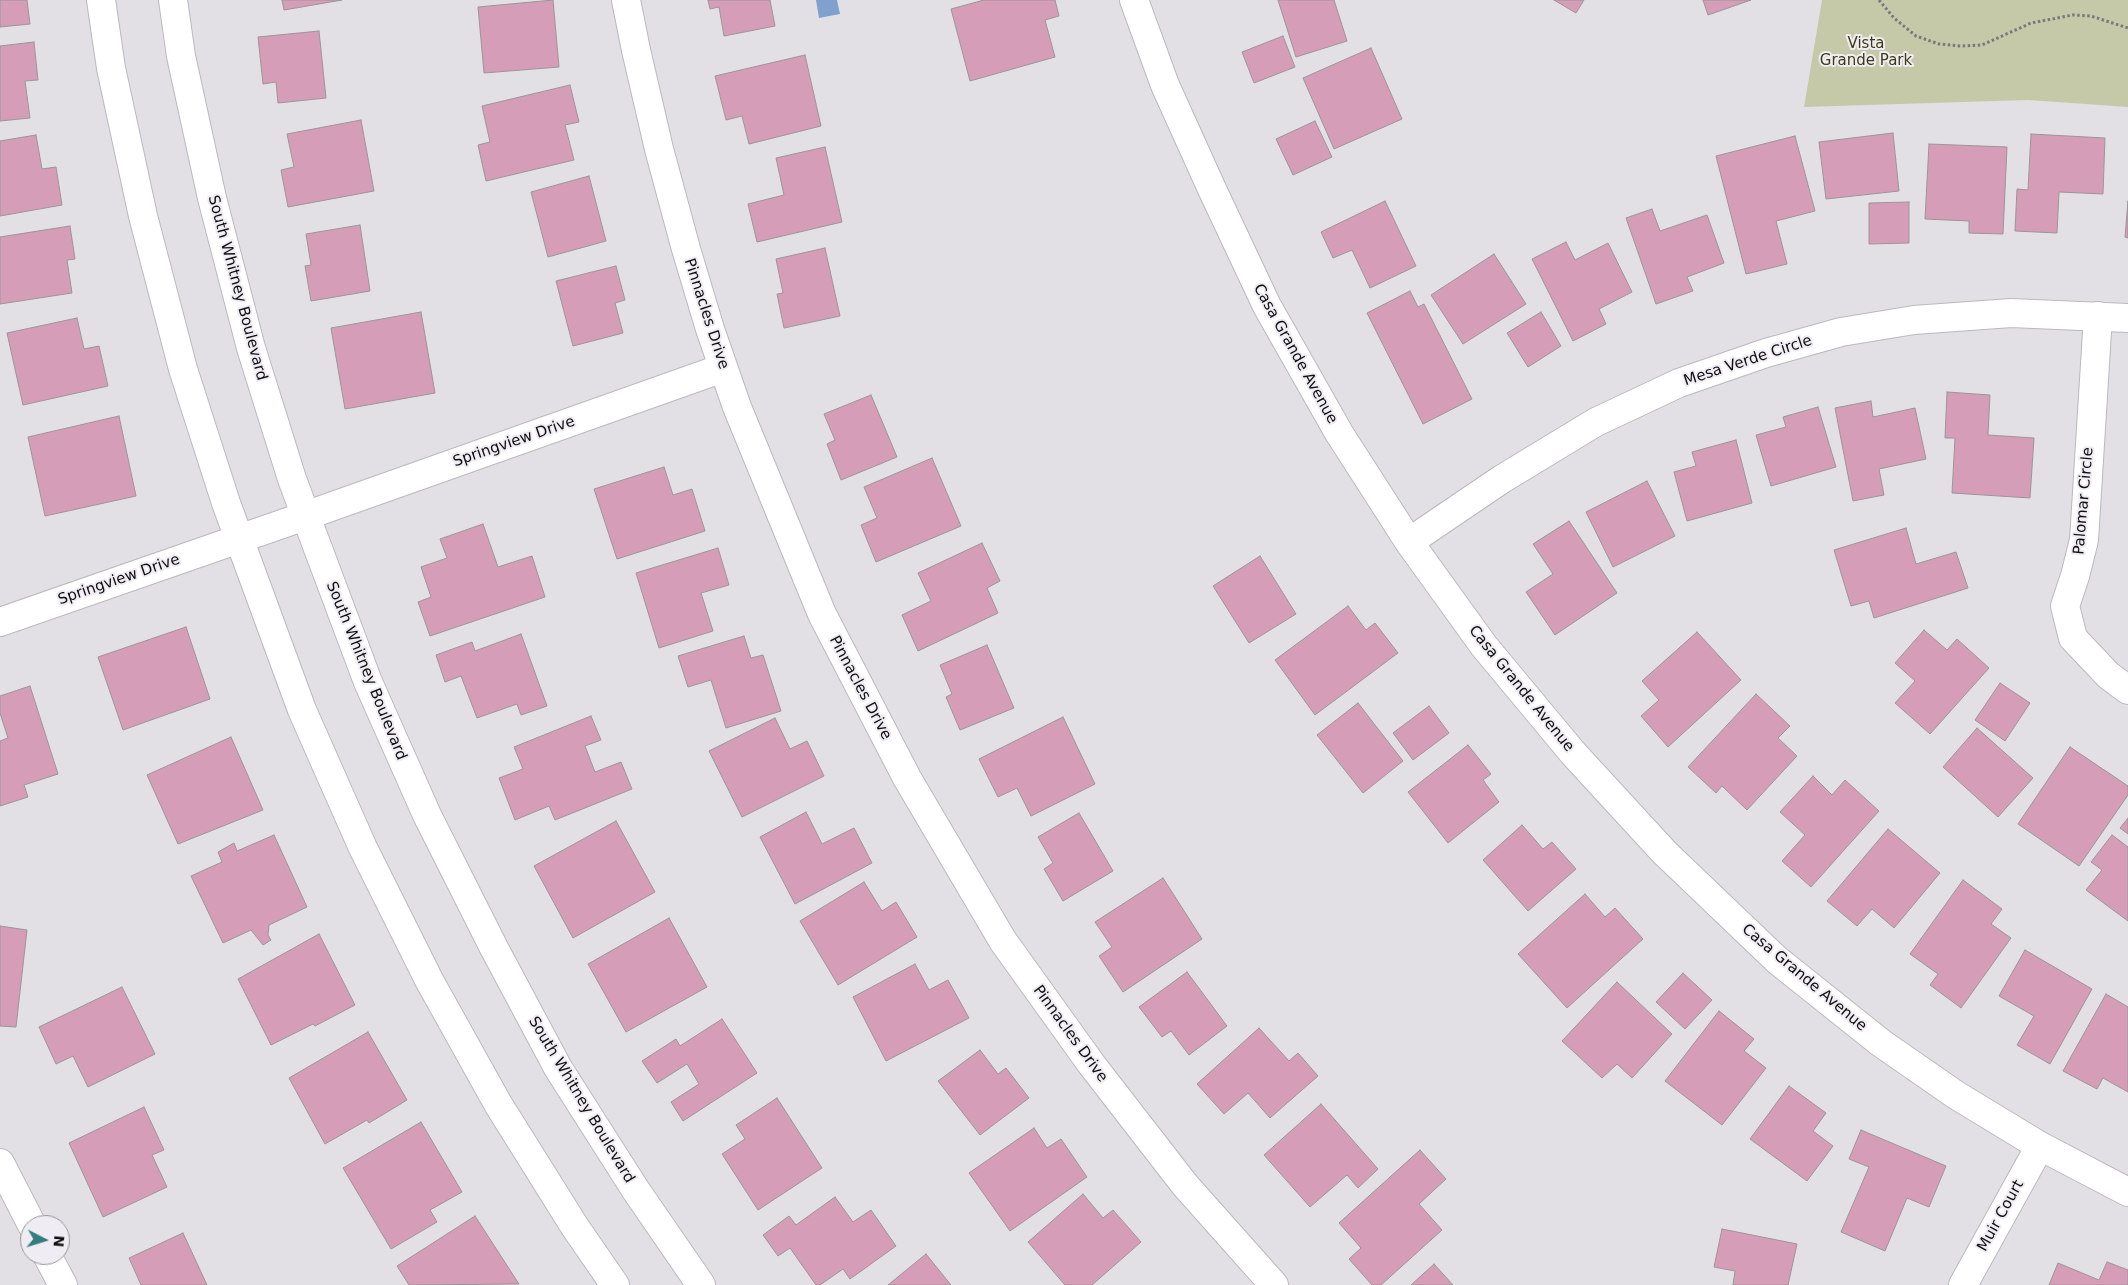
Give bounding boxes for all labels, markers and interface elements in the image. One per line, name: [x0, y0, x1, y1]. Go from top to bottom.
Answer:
park label: Vista Grande Park: [1820, 35, 1912, 70]
street label: South Whitney Boulevard: [204, 193, 270, 383]
street label: Pinnacles Drive: [680, 256, 732, 372]
street label: Casa Grande Avenue: [1249, 281, 1341, 427]
street label: Mesa Verde Circle: [1682, 332, 1814, 390]
street label: Springview Drive: [451, 413, 577, 471]
street label: Palomar Circle: [2070, 447, 2098, 555]
street label: Springview Drive: [56, 551, 182, 609]
street label: South Whitney Boulevard: [322, 579, 410, 763]
street label: Casa Grande Avenue: [1465, 622, 1577, 756]
street label: Pinnacles Drive: [825, 633, 895, 743]
street label: Casa Grande Avenue: [1738, 921, 1870, 1035]
street label: Pinnacles Drive: [1029, 982, 1111, 1086]
street label: South Whitney Boulevard: [524, 1014, 638, 1186]
street label: Muir Court: [1974, 1177, 2028, 1255]
north arrow: [20, 1215, 70, 1265]
text: N: [50, 1235, 67, 1248]

